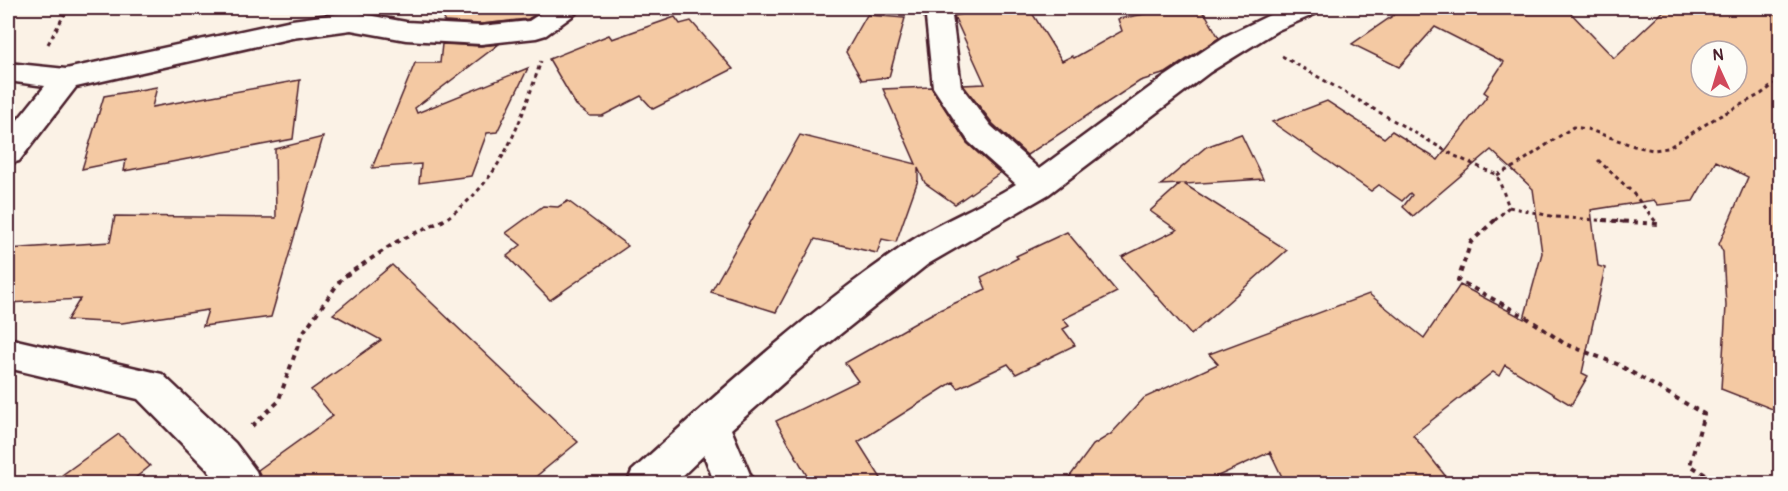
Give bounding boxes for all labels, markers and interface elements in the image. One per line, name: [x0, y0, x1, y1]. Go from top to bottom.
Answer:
north arrow: [1689, 39, 1749, 99]
text: N: [1712, 45, 1724, 65]

